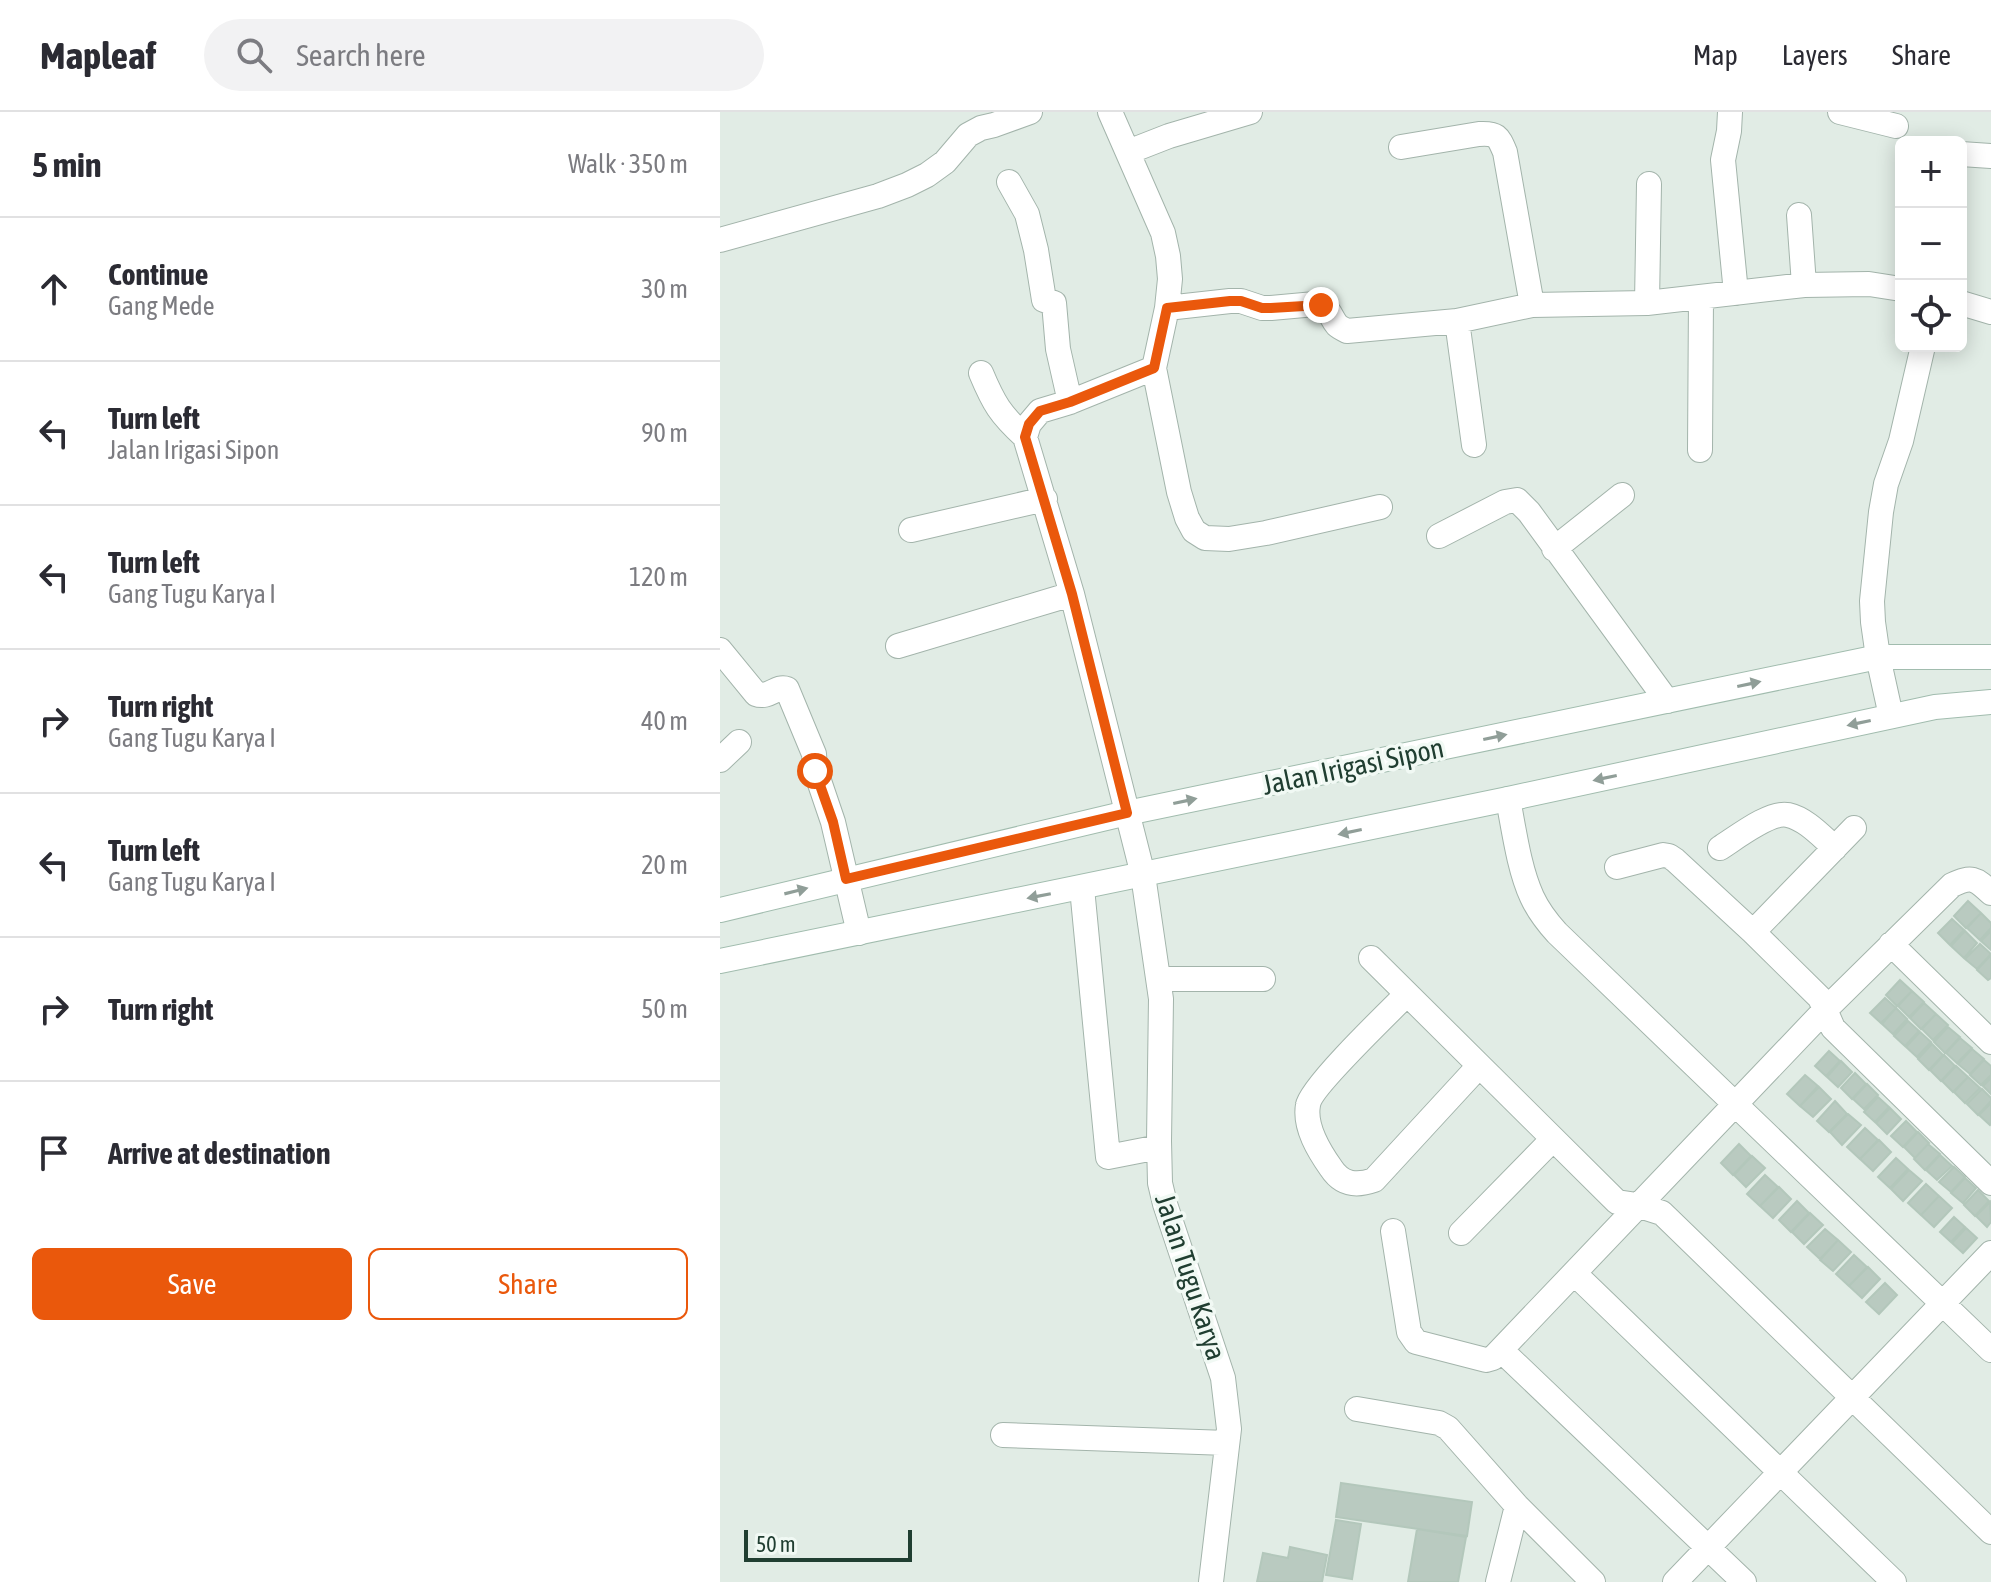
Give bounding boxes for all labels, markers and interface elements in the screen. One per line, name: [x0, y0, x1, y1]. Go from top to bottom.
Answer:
search box: [204, 19, 764, 91]
icon: search: [232, 33, 276, 77]
text: Mapleaf: [40, 34, 156, 77]
text: Search here: [296, 38, 426, 72]
text: Map: [1693, 39, 1738, 71]
text: Layers: [1782, 39, 1848, 71]
text: Share: [1892, 39, 1951, 71]
map controls: [1895, 136, 1967, 352]
button: +: [1895, 136, 1967, 208]
text: 5 min: [32, 145, 101, 184]
text: Walk · 350 m: [568, 149, 688, 179]
button: −: [1895, 208, 1967, 280]
text: Continue: [108, 257, 208, 291]
icon: ahead: [32, 267, 76, 311]
text: 30 m: [641, 274, 688, 304]
button: locate: [1895, 280, 1967, 352]
route end: [1303, 287, 1339, 323]
text: Gang Mede: [108, 291, 214, 321]
text: Turn left: [108, 401, 200, 435]
icon: left: [32, 411, 76, 455]
text: 90 m: [641, 418, 688, 448]
text: Jalan Irigasi Sipon: [108, 435, 279, 465]
text: Turn left: [108, 545, 200, 579]
icon: left: [32, 555, 76, 599]
text: 120 m: [629, 562, 688, 592]
text: Gang Tugu Karya I: [108, 579, 276, 609]
one-way arrow: [1737, 677, 1762, 690]
text: Turn right: [108, 689, 214, 723]
icon: right: [32, 699, 76, 743]
text: 40 m: [641, 706, 688, 736]
one-way arrow: [1846, 717, 1871, 730]
text: Gang Tugu Karya I: [108, 723, 276, 753]
one-way arrow: [1483, 730, 1508, 743]
street label: Jalan Irigasi Sipon: [1259, 731, 1447, 801]
route start: [797, 753, 833, 789]
one-way arrow: [1592, 772, 1617, 785]
one-way arrow: [1173, 794, 1198, 807]
one-way arrow: [1338, 826, 1363, 839]
text: Turn left: [108, 833, 200, 867]
icon: left: [32, 843, 76, 887]
text: 20 m: [641, 850, 688, 880]
text: Gang Tugu Karya I: [108, 867, 276, 897]
one-way arrow: [783, 885, 808, 897]
one-way arrow: [1027, 891, 1052, 903]
icon: right: [32, 987, 76, 1031]
text: Turn right: [108, 992, 214, 1026]
text: 50 m: [641, 994, 688, 1024]
icon: arrive: [32, 1131, 76, 1175]
text: Arrive at destination: [108, 1136, 330, 1170]
street label: Jalan Tugu Karya: [1149, 1190, 1233, 1364]
button: Save: [32, 1248, 352, 1320]
button: Share: [368, 1248, 688, 1320]
scale bar: [744, 1526, 912, 1562]
text: 50 m: [756, 1531, 796, 1557]

